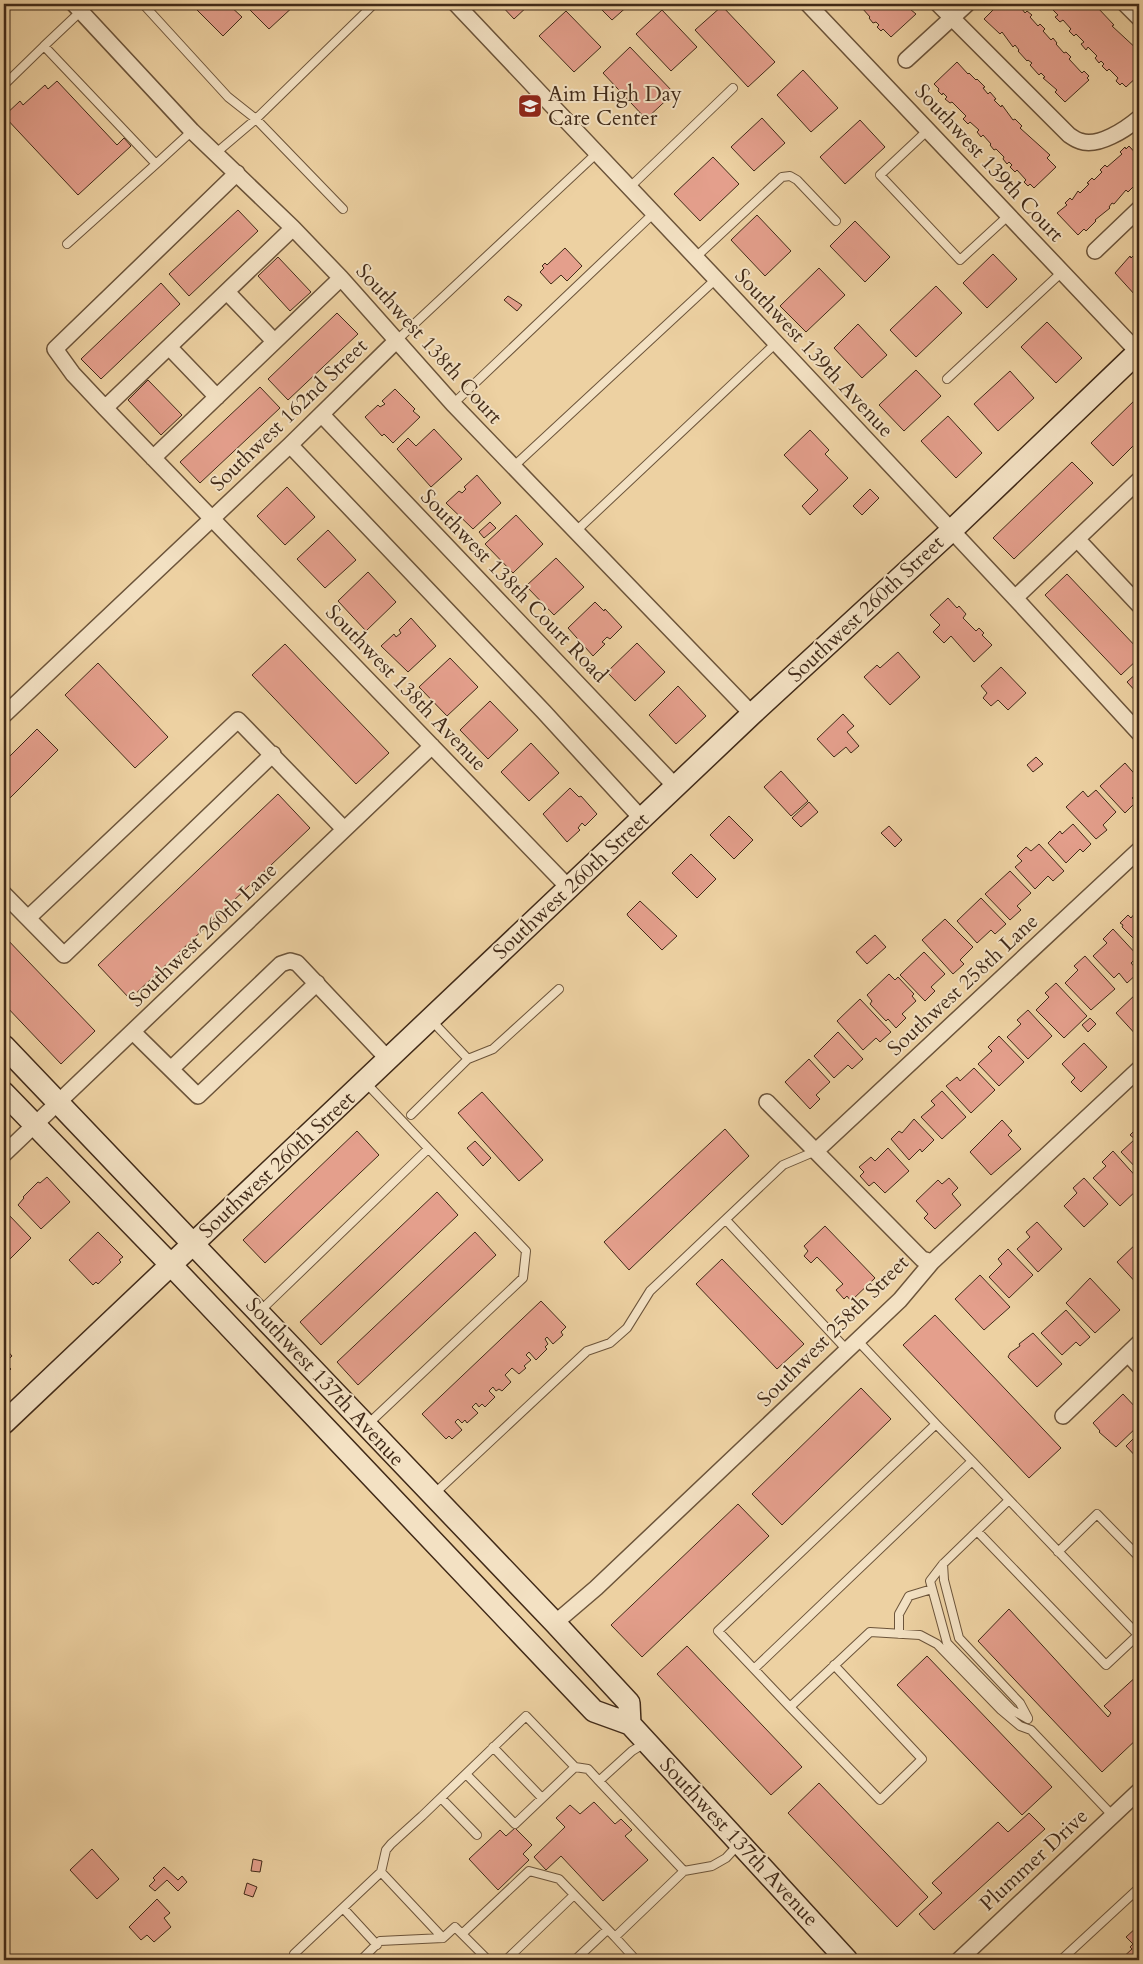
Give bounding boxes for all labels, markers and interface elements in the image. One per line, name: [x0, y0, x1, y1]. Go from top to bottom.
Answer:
street label: Southwest 139th Court: [908, 78, 1070, 249]
place label: Aim High Day Care Center: [548, 80, 682, 133]
school or university icon: Aim High Day Care Center: [517, 93, 543, 119]
street label: Southwest 138th Court: [349, 258, 509, 431]
street label: Southwest 139th Avenue: [728, 262, 900, 444]
street label: Southwest 162nd Street: [204, 332, 374, 498]
street label: Southwest 138th Court Road: [414, 483, 614, 689]
street label: Southwest 260th Street: [782, 529, 951, 689]
street label: Southwest 138th Avenue: [319, 598, 493, 778]
street label: Southwest 260th Street: [487, 806, 656, 966]
street label: Southwest 260th Lane: [122, 856, 284, 1014]
street label: Southwest 258th Lane: [881, 907, 1045, 1063]
street label: Southwest 260th Street: [193, 1085, 362, 1245]
street label: Southwest 258th Street: [751, 1248, 916, 1413]
street label: Southwest 137th Avenue: [239, 1291, 411, 1473]
street label: Southwest 137th Avenue: [653, 1751, 825, 1933]
street label: Plummer Drive: [973, 1802, 1095, 1918]

